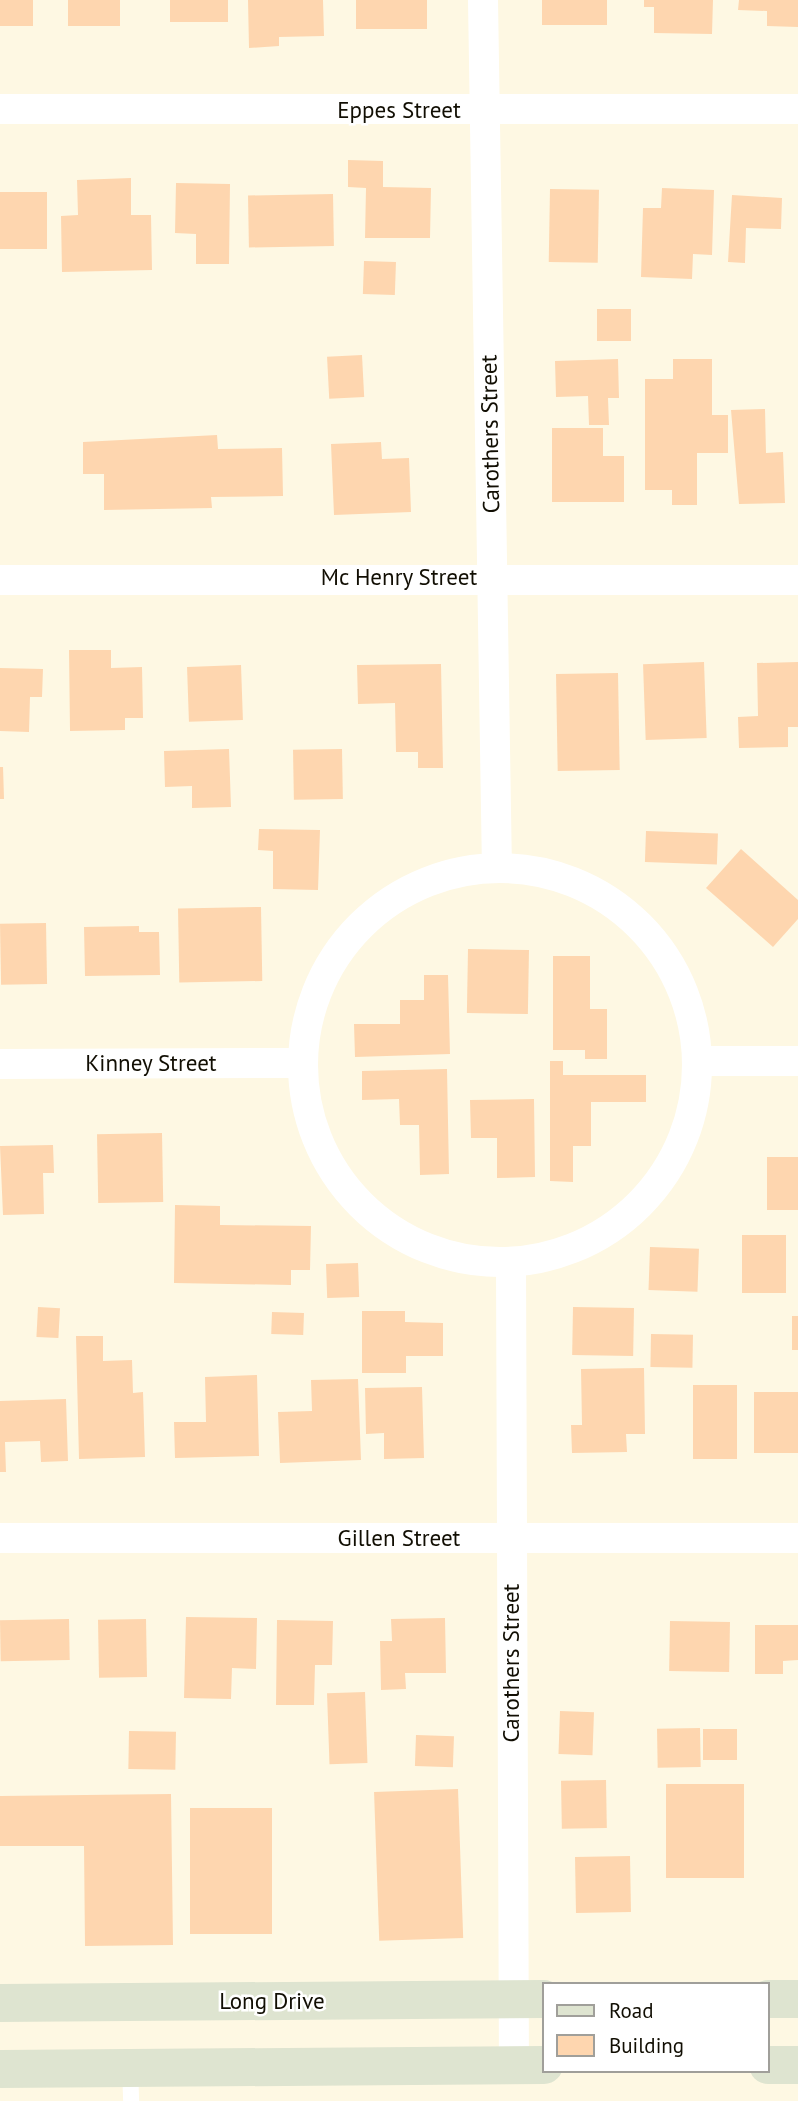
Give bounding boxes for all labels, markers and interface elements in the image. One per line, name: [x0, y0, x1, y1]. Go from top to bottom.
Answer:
street label: Eppes Street: [337, 96, 461, 124]
street label: Carothers Street: [475, 354, 505, 514]
street label: Mc Henry Street: [320, 563, 478, 591]
street label: Kinney Street: [85, 1049, 217, 1077]
street label: Gillen Street: [338, 1524, 460, 1552]
street label: Carothers Street: [497, 1584, 525, 1742]
legend: [542, 1982, 770, 2073]
street label: Long Drive: [219, 1987, 325, 2015]
text: Road: [609, 1997, 653, 2024]
text: Building: [609, 2032, 684, 2059]

